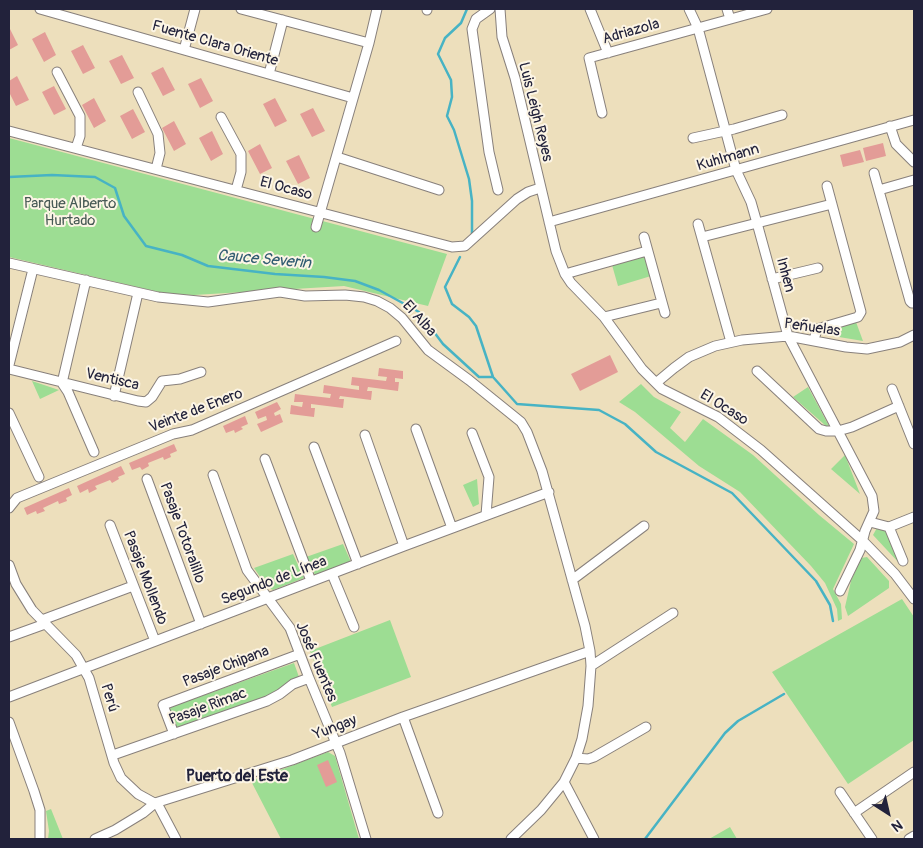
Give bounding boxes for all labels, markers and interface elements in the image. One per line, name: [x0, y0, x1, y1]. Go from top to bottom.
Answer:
street label: Adriazola: [600, 15, 662, 49]
street label: Fuente Clara Oriente: [150, 17, 280, 71]
street label: Luis Leigh Reyes: [514, 61, 556, 163]
street label: Kuhlmann: [695, 141, 761, 175]
street label: El Ocaso: [258, 173, 314, 205]
park label: Parque Alberto Hurtado: [24, 195, 116, 230]
water label: Cauce Severin: [216, 246, 312, 274]
street label: Inhen: [772, 256, 798, 294]
street label: El Alba: [398, 297, 440, 341]
street label: Peñuelas: [783, 315, 841, 341]
street label: Ventisca: [83, 365, 141, 395]
street label: Veinte de Enero: [147, 385, 245, 437]
street label: El Ocaso: [697, 386, 751, 430]
street label: Pasaje Totoralillo: [155, 480, 209, 586]
street label: Pasaje Mollendo: [119, 529, 171, 627]
street label: Segundo de Línea: [219, 553, 329, 609]
street label: José Fuentes: [291, 619, 341, 705]
street label: Pasaje Chipana: [180, 642, 272, 692]
street label: Perú: [96, 682, 122, 714]
street label: Pasaje Rimac: [167, 685, 249, 729]
street label: Yungay: [311, 711, 359, 745]
district label: Puerto del Este: [186, 767, 288, 787]
north arrow: [863, 788, 913, 838]
text: N: [888, 816, 906, 835]

